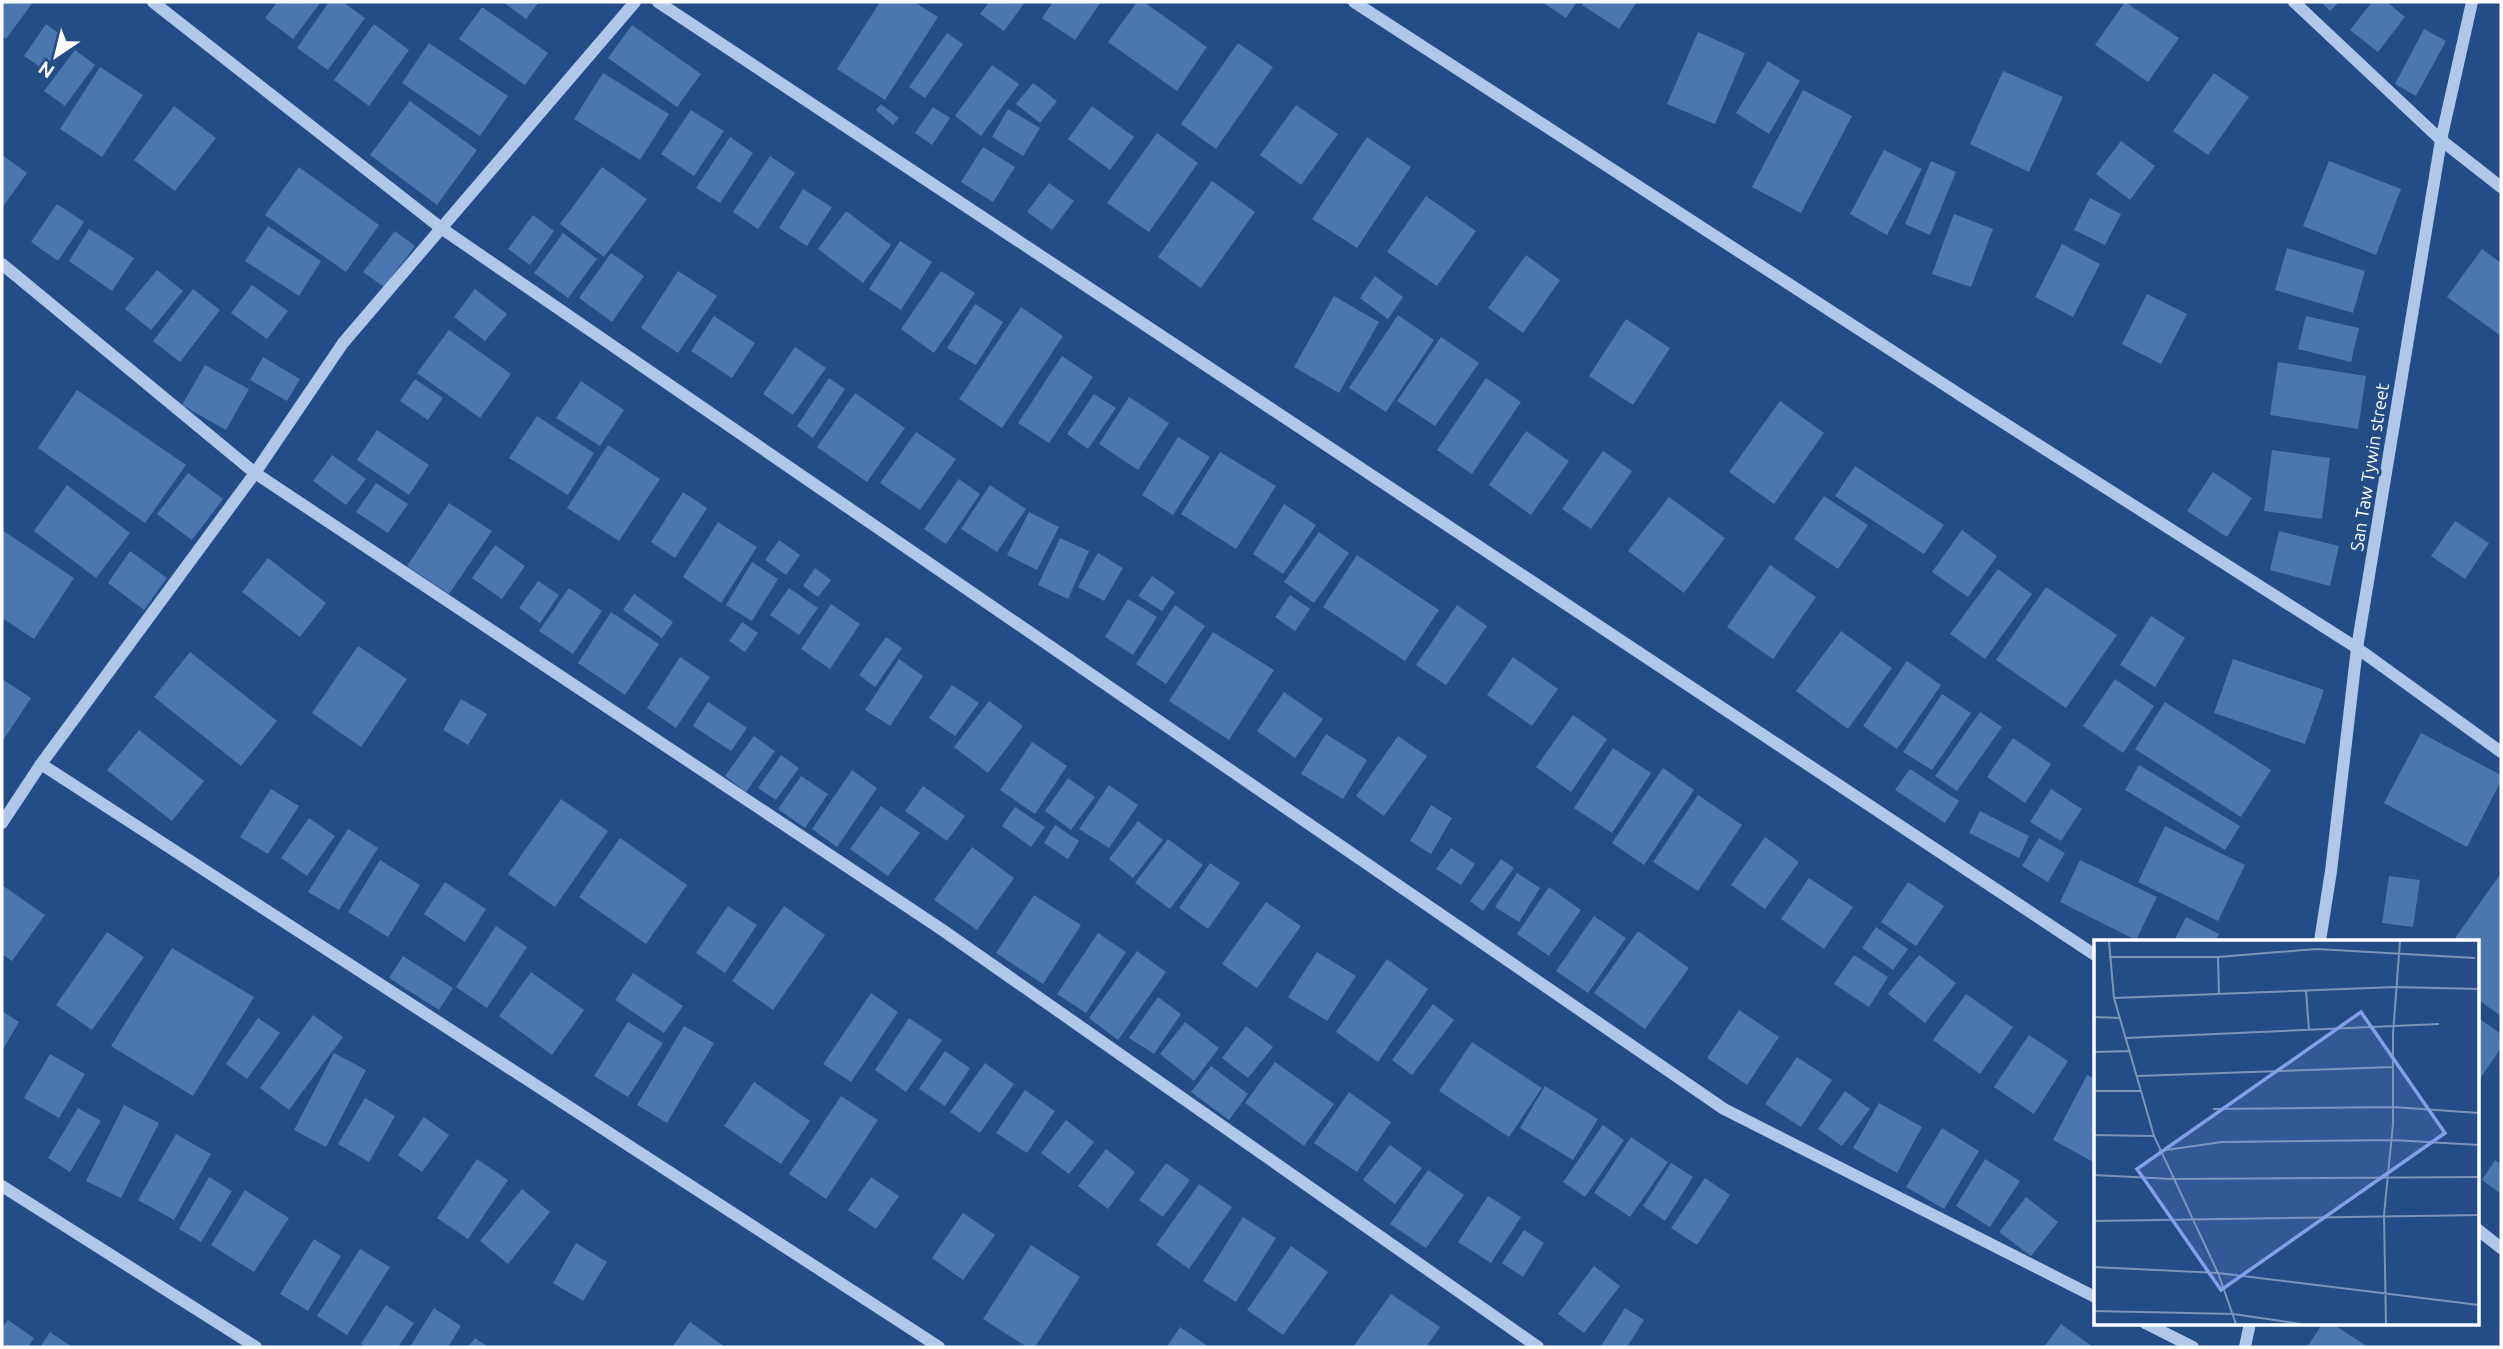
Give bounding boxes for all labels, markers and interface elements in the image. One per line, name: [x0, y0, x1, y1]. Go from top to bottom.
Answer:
north arrow: [21, 21, 91, 91]
text: N: [34, 57, 58, 83]
street label: San Taw Tywin street: [2346, 382, 2392, 552]
inset map: [2094, 940, 2478, 1324]

